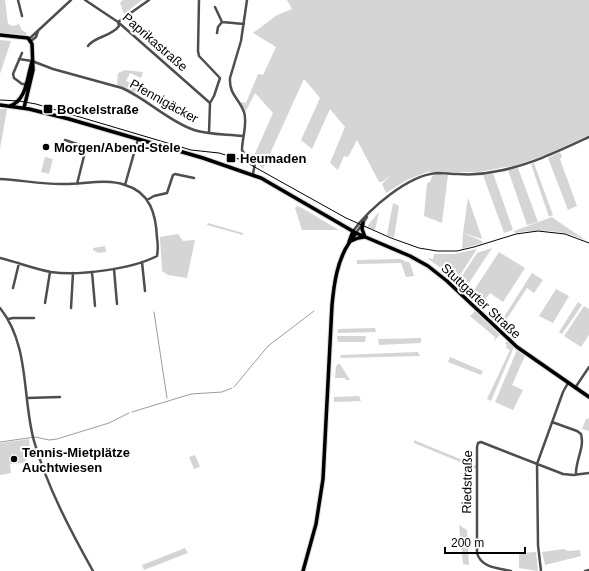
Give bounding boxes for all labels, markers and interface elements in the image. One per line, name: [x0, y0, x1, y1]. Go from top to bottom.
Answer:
street label: Paprikastraße: [120, 10, 190, 74]
street label: Pfennigäcker: [127, 76, 201, 126]
place label: Bockelstraße: [57, 102, 139, 117]
marker: Bockelstraße: [42, 103, 54, 115]
place label: Morgen/Abend-Stele: [54, 140, 180, 155]
marker: Morgen/Abend-Stele: [41, 142, 51, 152]
place label: Heumaden: [240, 151, 307, 166]
marker: Heumaden: [225, 152, 237, 164]
street label: Stuttgarter Straße: [438, 260, 524, 342]
place label: Tennis-Mietplätze Auchtwiesen: [22, 445, 130, 475]
street label: Riedstraße: [459, 450, 475, 514]
marker: Tennis-Mietplätze Auchtwiesen: [9, 454, 19, 464]
scale bar: [445, 529, 525, 555]
text: 200 m: [451, 536, 484, 550]

